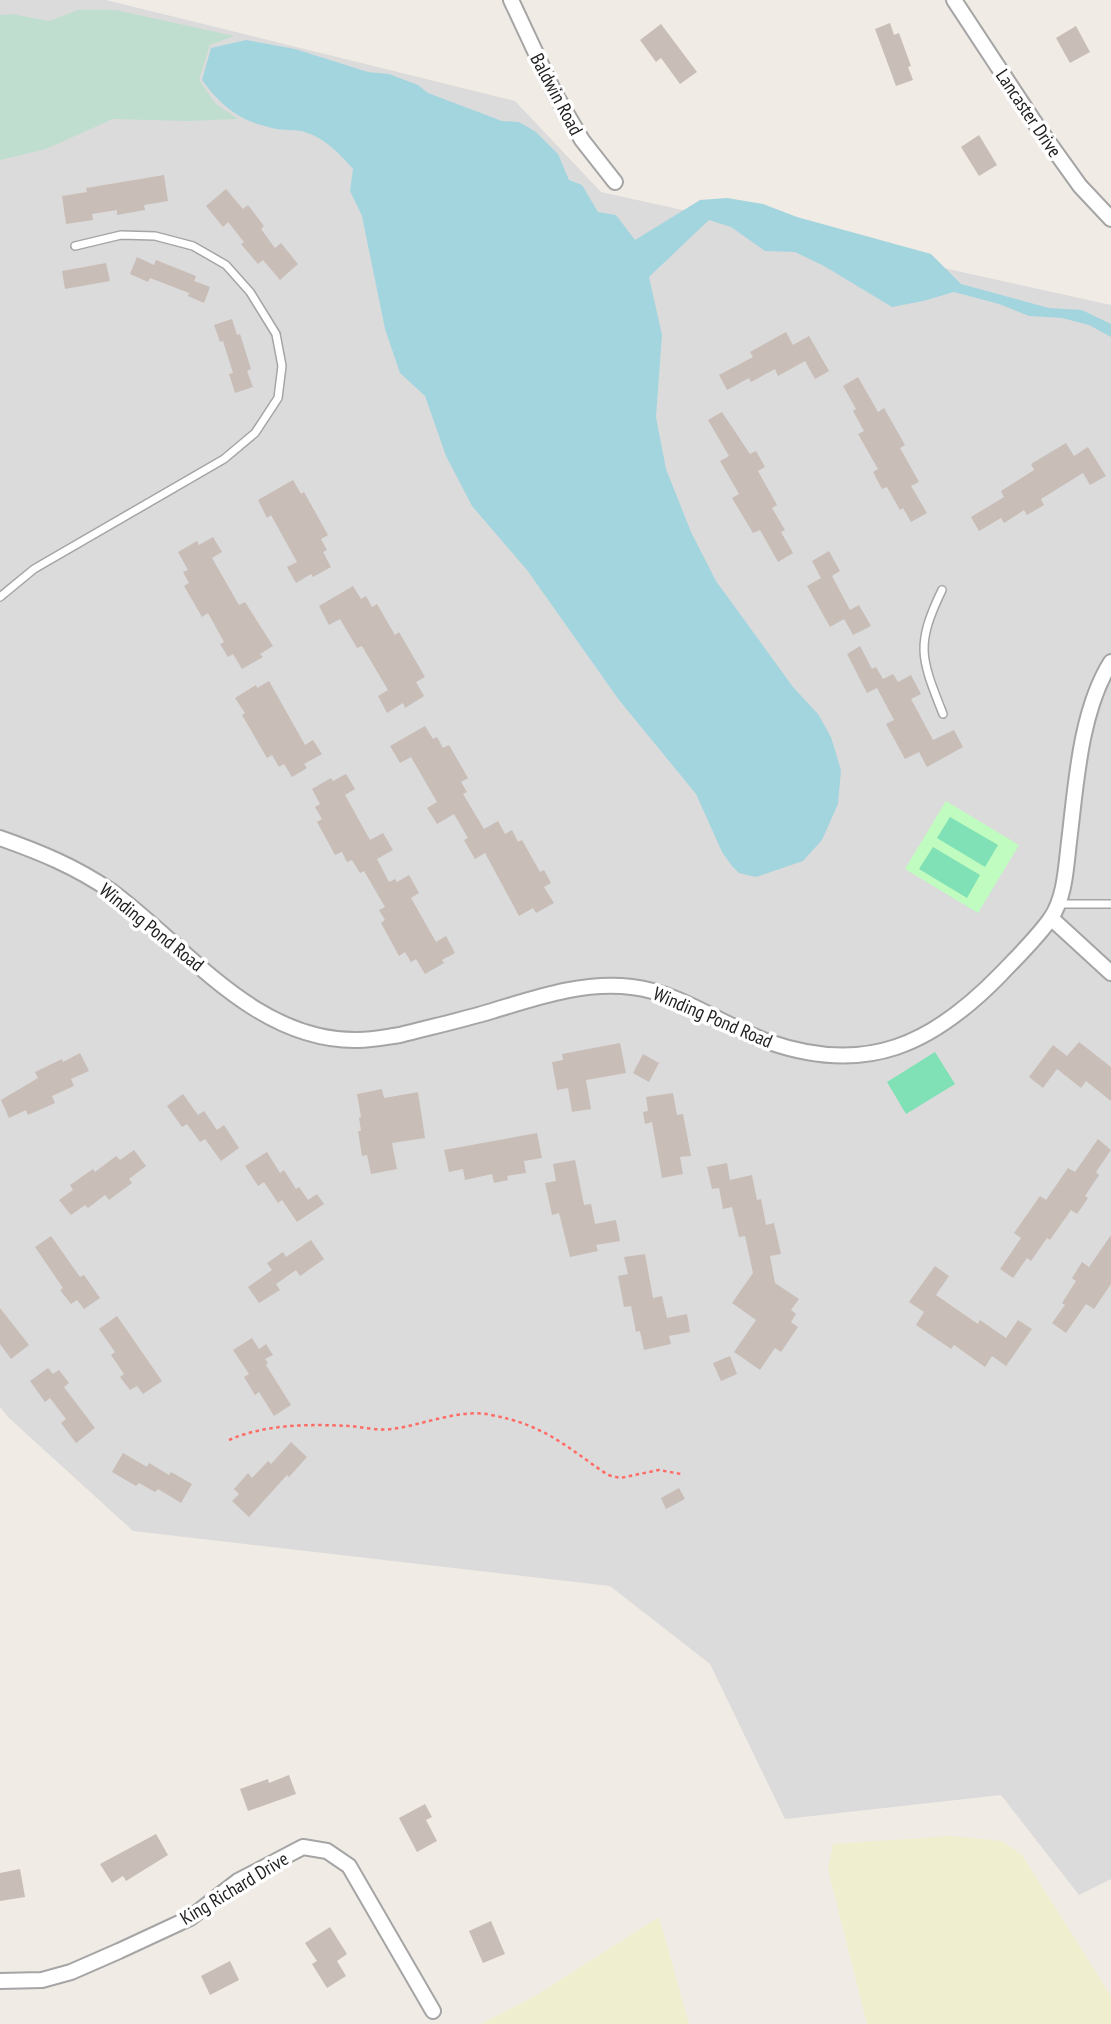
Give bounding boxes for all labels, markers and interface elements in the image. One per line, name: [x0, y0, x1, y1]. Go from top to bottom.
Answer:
street label: Baldwin Road: [525, 49, 589, 139]
street label: Lancaster Drive: [991, 64, 1067, 162]
street label: Winding Pond Road: [95, 878, 209, 976]
street label: Winding Pond Road: [650, 981, 776, 1053]
street label: King Richard Drive: [176, 1846, 293, 1930]

